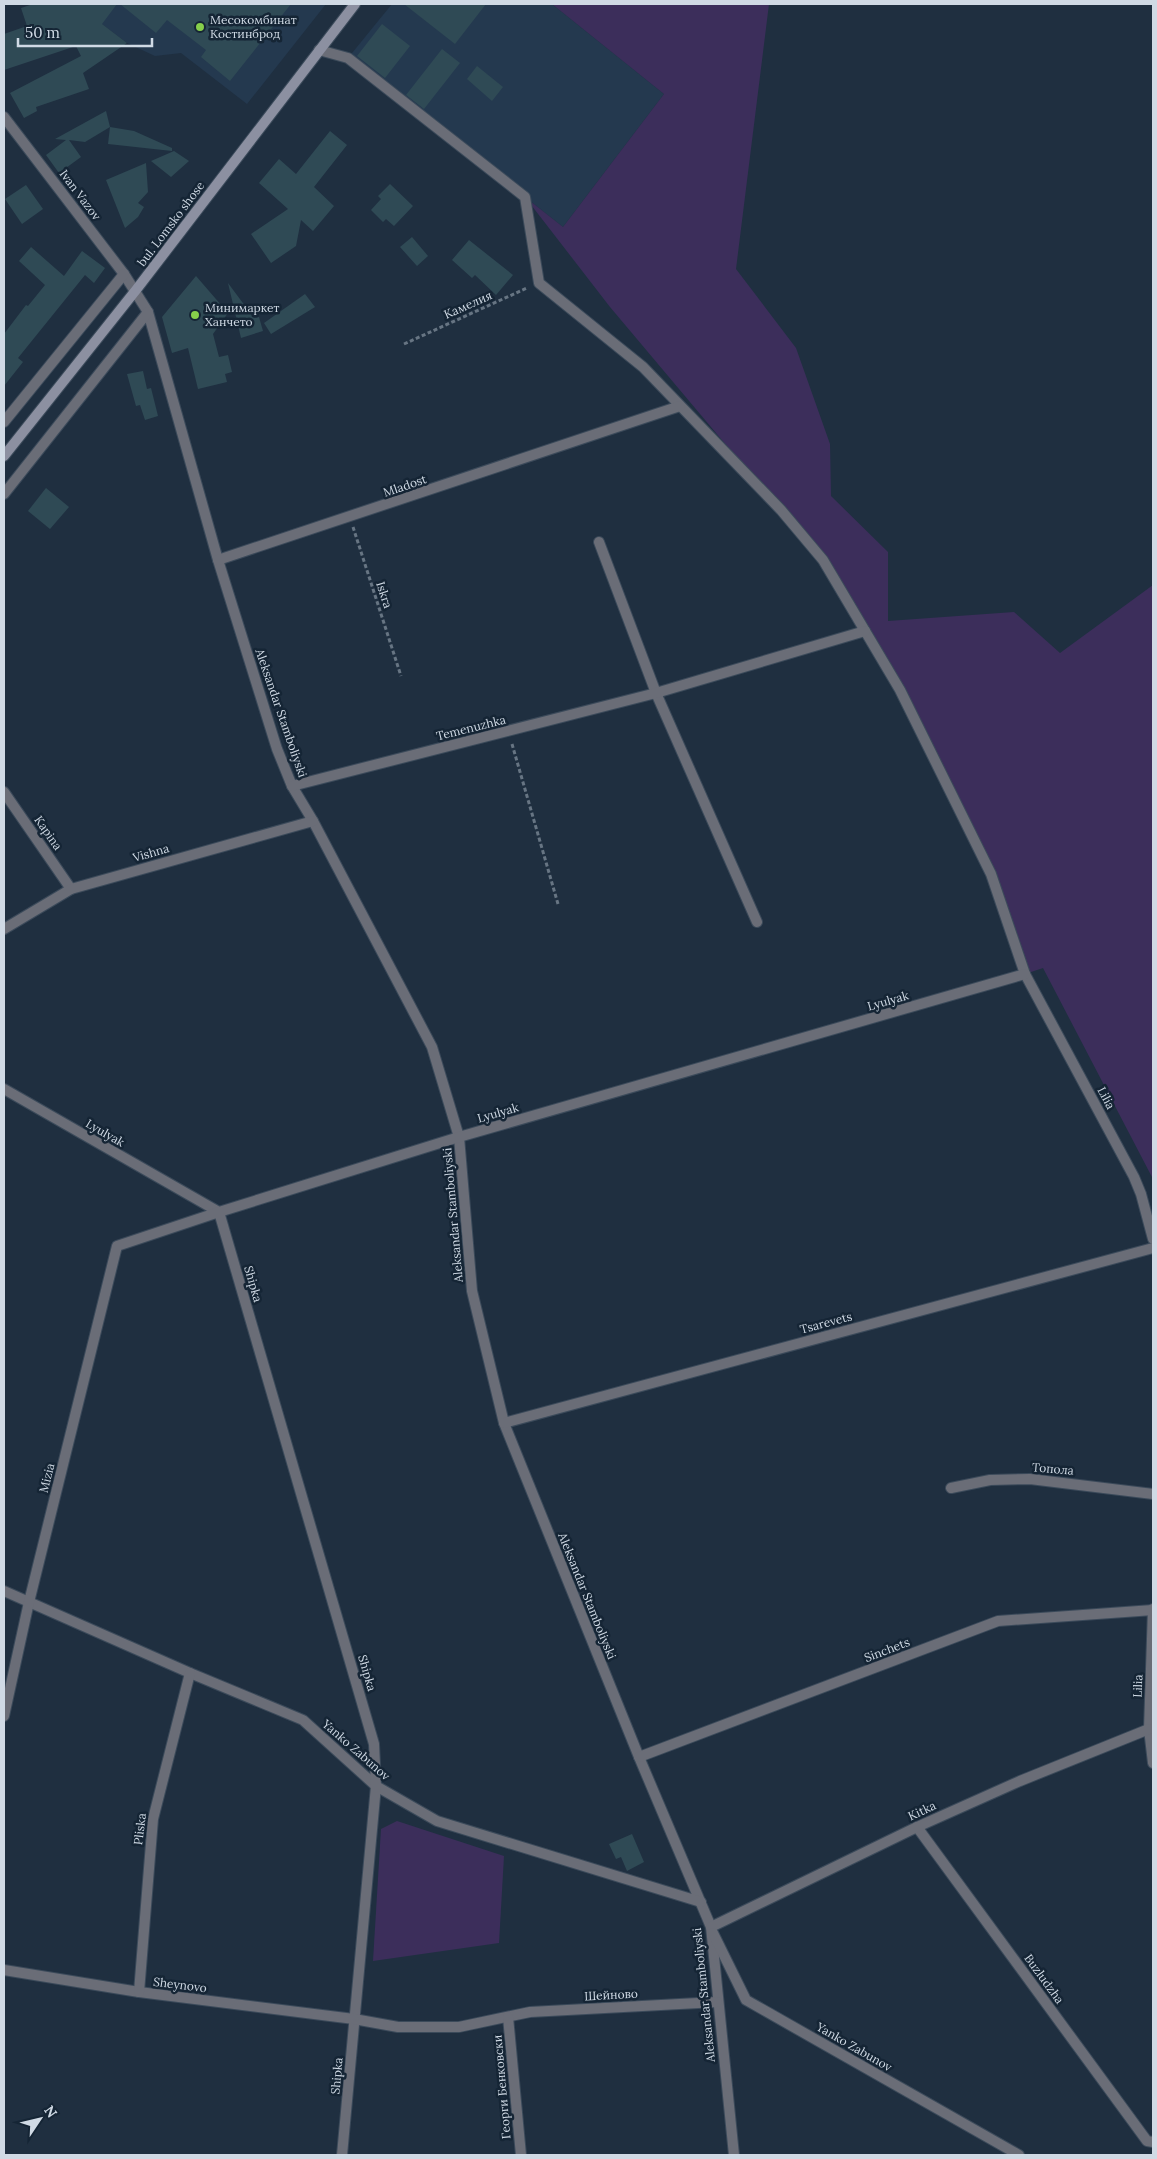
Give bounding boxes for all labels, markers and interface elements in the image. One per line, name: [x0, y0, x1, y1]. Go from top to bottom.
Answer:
place label: Месокомбинат Костинброд: [210, 12, 297, 41]
scale bar: [18, 15, 151, 47]
marker: Месокомбинат Костинброд: [194, 21, 206, 33]
text: 50 m: [25, 23, 60, 42]
street label: Ivan Vazov: [57, 167, 105, 224]
street label: bul. Lomsko shose: [134, 178, 208, 269]
street label: Камелия: [441, 287, 494, 322]
place label: Минимаркет Ханчето: [205, 300, 280, 329]
marker: Минимаркет Ханчето: [189, 309, 201, 321]
street label: Mladost: [381, 471, 429, 500]
street label: Iskra: [373, 580, 396, 610]
street label: Aleksandar Stamboliyski: [252, 646, 311, 779]
street label: Temenuzhka: [435, 712, 507, 743]
street label: Kapina: [31, 813, 66, 853]
street label: Vishna: [130, 840, 171, 865]
street label: Lyulyak: [865, 987, 911, 1014]
street label: Lilia: [1094, 1084, 1118, 1112]
street label: Lyulyak: [475, 1099, 521, 1126]
street label: Lyulyak: [83, 1115, 128, 1150]
street label: Aleksandar Stamboliyski: [439, 1147, 466, 1284]
street label: Shipka: [241, 1264, 266, 1304]
street label: Tsarevets: [798, 1308, 854, 1337]
street label: Топола: [1032, 1459, 1075, 1478]
street label: Mizia: [36, 1461, 57, 1494]
street label: Aleksandar Stamboliyski: [555, 1529, 620, 1661]
street label: Sinchets: [862, 1634, 912, 1665]
street label: Shipka: [355, 1653, 380, 1693]
street label: Lilia: [1130, 1674, 1145, 1698]
street label: Yanko Zabunov: [319, 1715, 394, 1784]
street label: Kitka: [905, 1798, 938, 1823]
street label: Pliska: [130, 1812, 149, 1846]
street label: Aleksandar Stamboliyski: [689, 1927, 718, 2064]
street label: Buzludzha: [1021, 1951, 1067, 2006]
street label: Sheynovo: [152, 1974, 208, 1995]
street label: Шейново: [584, 1986, 638, 2003]
street label: Yanko Zabunov: [813, 2018, 896, 2075]
street label: Георги Бенковски: [489, 2034, 514, 2140]
street label: Shipka: [327, 2057, 346, 2095]
north arrow: [15, 2094, 65, 2144]
text: N: [40, 2102, 61, 2121]

